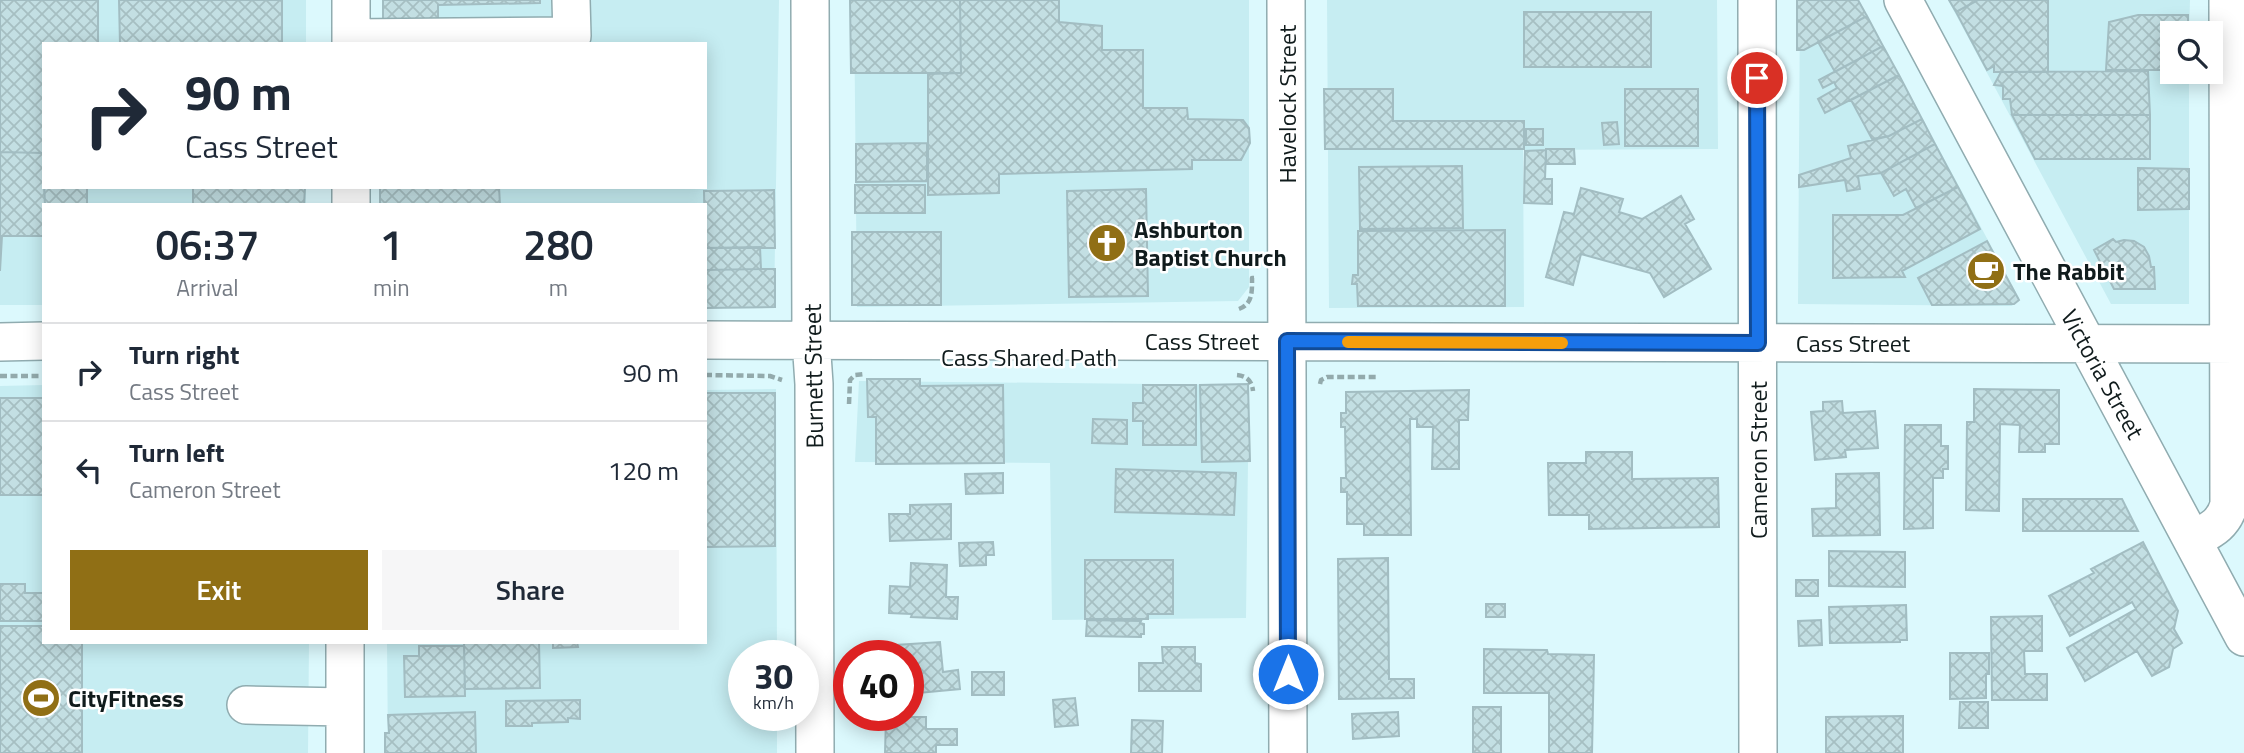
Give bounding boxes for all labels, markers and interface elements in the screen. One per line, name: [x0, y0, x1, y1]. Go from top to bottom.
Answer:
map controls: [2160, 21, 2223, 84]
button: search: [2160, 21, 2223, 84]
street label: Havelock Street: [1269, 24, 1305, 183]
pin: [1727, 48, 1787, 108]
text: 90 m: [185, 54, 292, 129]
icon: arrive: [1738, 59, 1776, 97]
icon: right: [70, 70, 161, 161]
text: Cass Street: [185, 122, 338, 170]
place label: Ashburton Baptist Church: [1134, 211, 1287, 275]
text: 06:37: [155, 212, 260, 276]
text: 1: [380, 212, 403, 276]
text: 280: [523, 212, 594, 276]
church icon: Ashburton Baptist Church: [1086, 222, 1128, 264]
cafe icon: The Rabbit: [1965, 250, 2007, 292]
place label: The Rabbit: [2013, 253, 2125, 289]
text: Arrival: [176, 270, 239, 305]
text: min: [373, 270, 410, 305]
text: m: [549, 270, 568, 305]
street label: Burnett Street: [794, 303, 832, 449]
street label: Victoria Street: [2052, 303, 2154, 446]
street label: Cass Street: [1145, 323, 1260, 359]
street label: Cass Street: [1796, 325, 1911, 361]
text: Turn right: [129, 335, 240, 374]
street label: Cass Shared Path: [941, 339, 1117, 375]
icon: right: [70, 353, 108, 391]
text: 90 m: [622, 353, 679, 392]
text: Cass Street: [129, 374, 239, 409]
street label: Cameron Street: [1740, 380, 1776, 539]
text: Turn left: [129, 433, 224, 472]
icon: left: [70, 451, 108, 489]
text: 120 m: [608, 451, 679, 490]
text: Cameron Street: [129, 472, 280, 507]
button: Exit: [70, 550, 368, 630]
button: Share: [382, 550, 679, 630]
position arrow: [1251, 637, 1325, 711]
speed limit sign: 40: [833, 640, 924, 731]
text: 30: [754, 649, 793, 703]
sports icon: CityFitness: [20, 677, 62, 719]
place label: CityFitness: [68, 680, 184, 716]
text: km/h: [753, 689, 794, 716]

